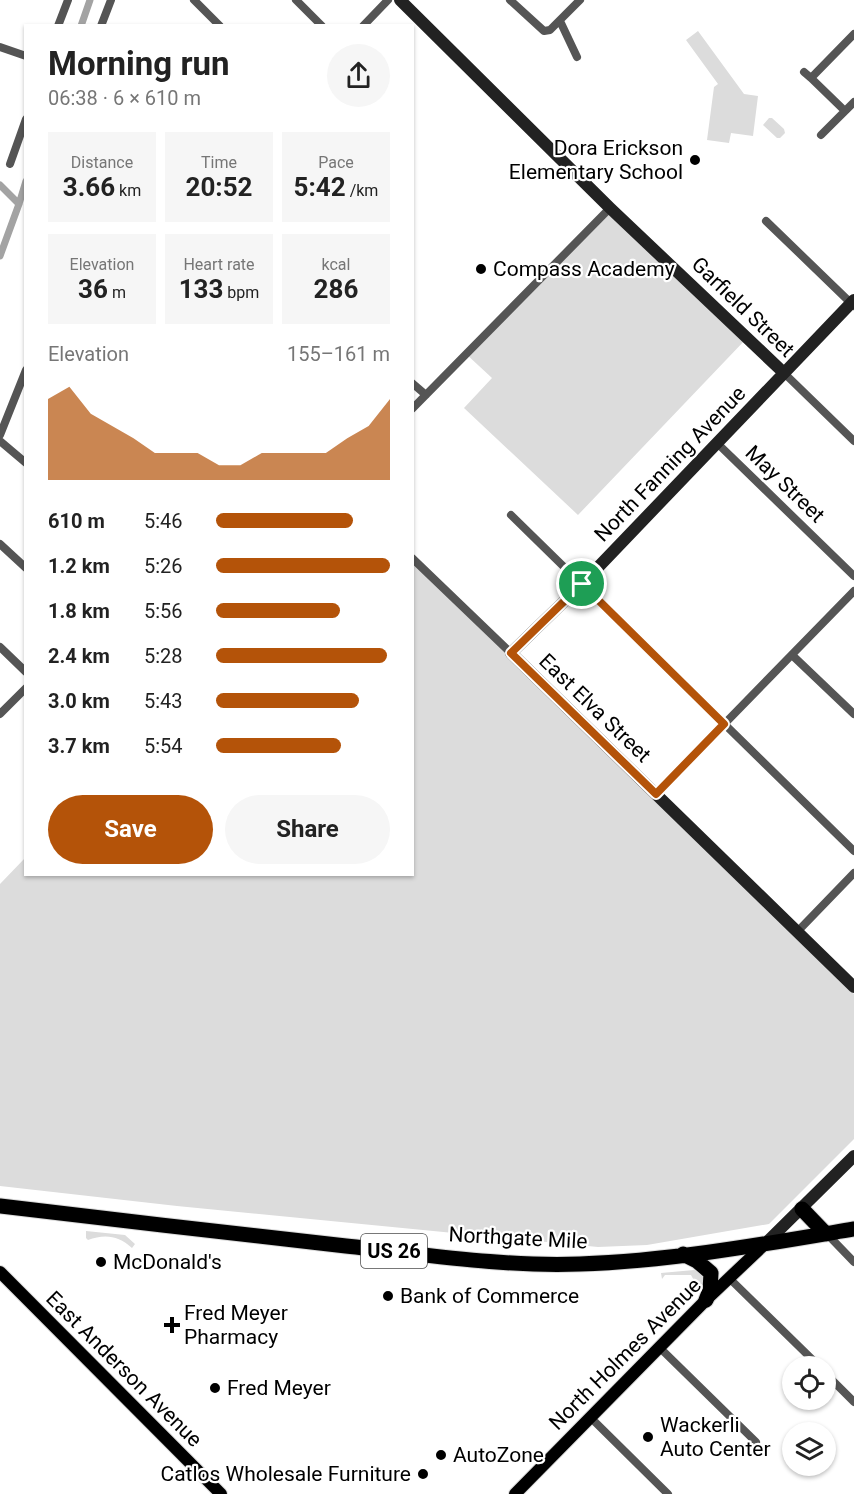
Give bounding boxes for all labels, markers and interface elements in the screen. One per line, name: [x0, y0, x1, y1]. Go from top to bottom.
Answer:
text: Morning run: [48, 44, 229, 83]
button: share: [327, 44, 390, 107]
text: 06:38 · 6 × 610 m: [48, 86, 201, 110]
place label: Dora Erickson Elementary School: [509, 136, 683, 184]
text: Distance: [71, 153, 133, 172]
text: Time: [201, 153, 237, 172]
text: Pace: [318, 153, 354, 172]
marker: Dora Erickson Elementary School: [688, 153, 702, 167]
text: 3.66: [63, 172, 115, 202]
text: 20:52: [186, 172, 253, 202]
text: 5:42: [294, 172, 346, 202]
text: km: [115, 181, 141, 200]
text: /km: [346, 181, 378, 200]
street label: Garfield Street: [687, 252, 799, 362]
text: Elevation: [70, 255, 134, 274]
text: Heart rate: [183, 255, 255, 274]
text: kcal: [322, 255, 350, 274]
place label: Compass Academy: [493, 257, 675, 281]
marker: Compass Academy: [474, 262, 488, 276]
text: 36: [78, 274, 108, 304]
text: 133: [179, 274, 223, 304]
text: 286: [314, 274, 358, 304]
text: m: [108, 283, 126, 302]
text: bpm: [223, 283, 259, 302]
text: Elevation: [48, 342, 129, 366]
text: 155–161 m: [287, 342, 390, 366]
street label: North Fanning Avenue: [590, 381, 750, 547]
street label: May Street: [741, 441, 829, 528]
text: 610 m: [48, 509, 105, 533]
text: 5:46: [144, 509, 183, 533]
text: 1.2 km: [48, 554, 110, 578]
text: 5:26: [144, 554, 183, 578]
pin: [556, 558, 607, 609]
icon: arrive: [565, 567, 598, 600]
text: 1.8 km: [48, 599, 110, 623]
text: 5:56: [144, 599, 183, 623]
text: 2.4 km: [48, 644, 110, 668]
text: 5:28: [144, 644, 183, 668]
street label: East Elva Street: [534, 649, 656, 767]
text: 3.0 km: [48, 689, 110, 713]
text: 5:43: [144, 689, 183, 713]
text: 3.7 km: [48, 734, 110, 758]
text: 5:54: [144, 734, 183, 758]
button: Save: [48, 795, 213, 864]
button: Share: [225, 795, 390, 864]
street label: Northgate Mile: [448, 1222, 588, 1254]
road number: US 26: [361, 1234, 427, 1268]
place label: McDonald's: [113, 1250, 222, 1274]
marker: McDonald's: [94, 1255, 108, 1269]
street label: North Holmes Avenue: [544, 1273, 706, 1435]
place label: Bank of Commerce: [400, 1284, 579, 1308]
street label: East Anderson Avenue: [41, 1286, 207, 1452]
marker: Bank of Commerce: [381, 1289, 395, 1303]
place label: Fred Meyer Pharmacy: [184, 1301, 288, 1349]
marker: Fred Meyer Pharmacy: [165, 1318, 179, 1332]
map controls: [782, 1356, 836, 1476]
button: locate: [782, 1356, 836, 1410]
place label: Fred Meyer: [227, 1376, 331, 1400]
marker: Fred Meyer: [208, 1381, 222, 1395]
place label: Wackerli Auto Center: [660, 1413, 771, 1461]
button: layers: [782, 1422, 836, 1476]
marker: Wackerli Auto Center: [641, 1430, 655, 1444]
place label: AutoZone: [453, 1443, 544, 1467]
marker: AutoZone: [434, 1448, 448, 1462]
place label: Catlos Wholesale Furniture: [160, 1462, 411, 1486]
marker: Catlos Wholesale Furniture: [416, 1467, 430, 1481]

